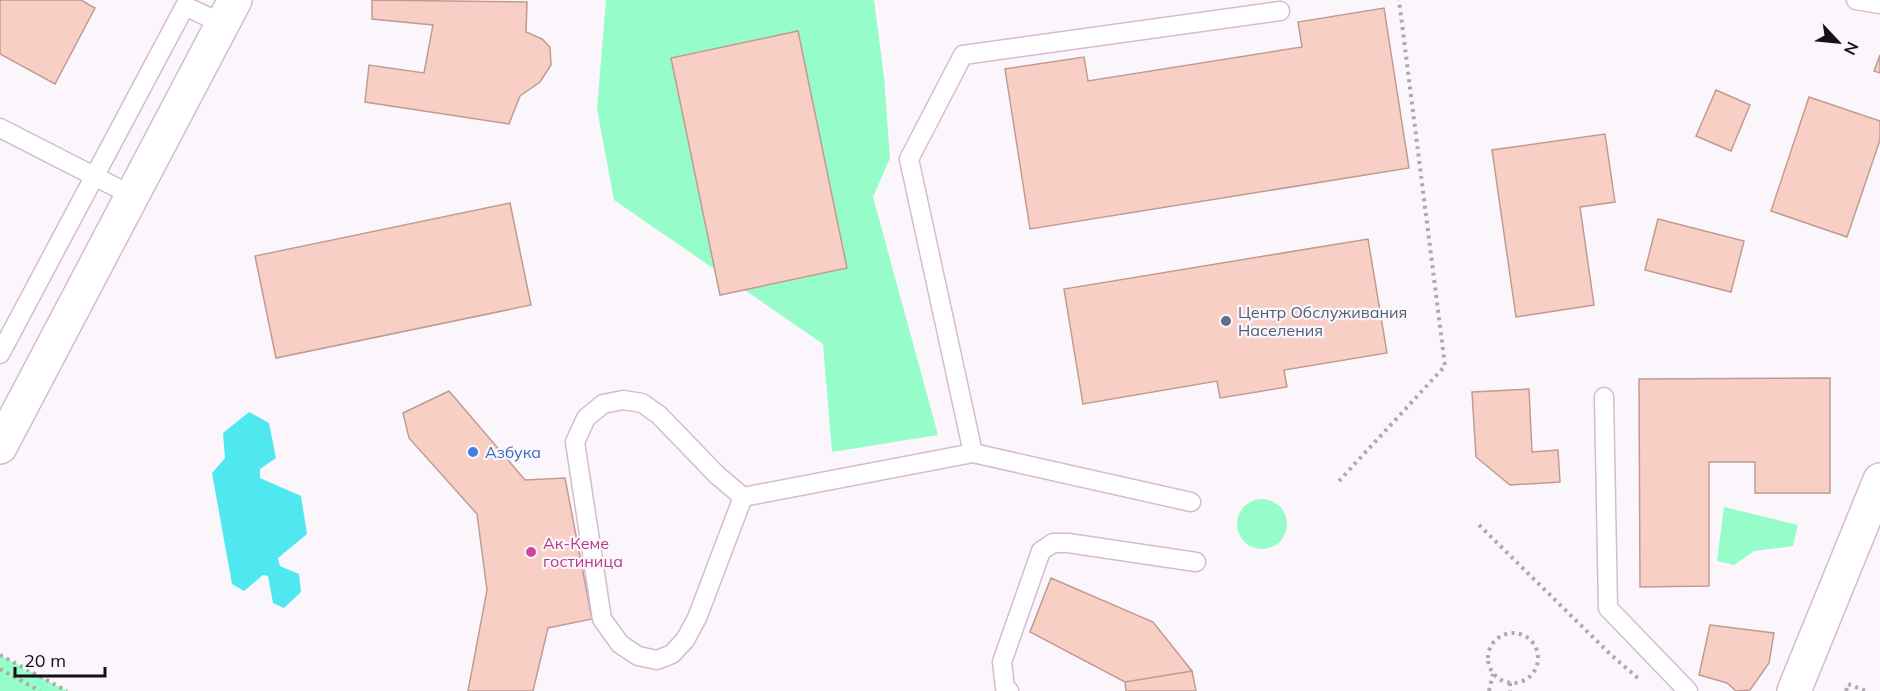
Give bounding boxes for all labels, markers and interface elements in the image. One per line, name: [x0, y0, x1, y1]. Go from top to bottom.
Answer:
north arrow: [1808, 12, 1868, 72]
text: N: [1840, 39, 1863, 58]
place label: Центр Обслуживания Населения: [1238, 302, 1407, 340]
marker: Центр Обслуживания Населения: [1219, 314, 1233, 328]
place label: Азбука: [485, 442, 541, 462]
marker: Азбука: [466, 445, 480, 459]
place label: Ак-Кеме гостиница: [543, 533, 623, 571]
marker: Ак-Кеме гостиница: [524, 545, 538, 559]
scale bar: [15, 640, 105, 678]
text: 20 m: [24, 649, 66, 672]

